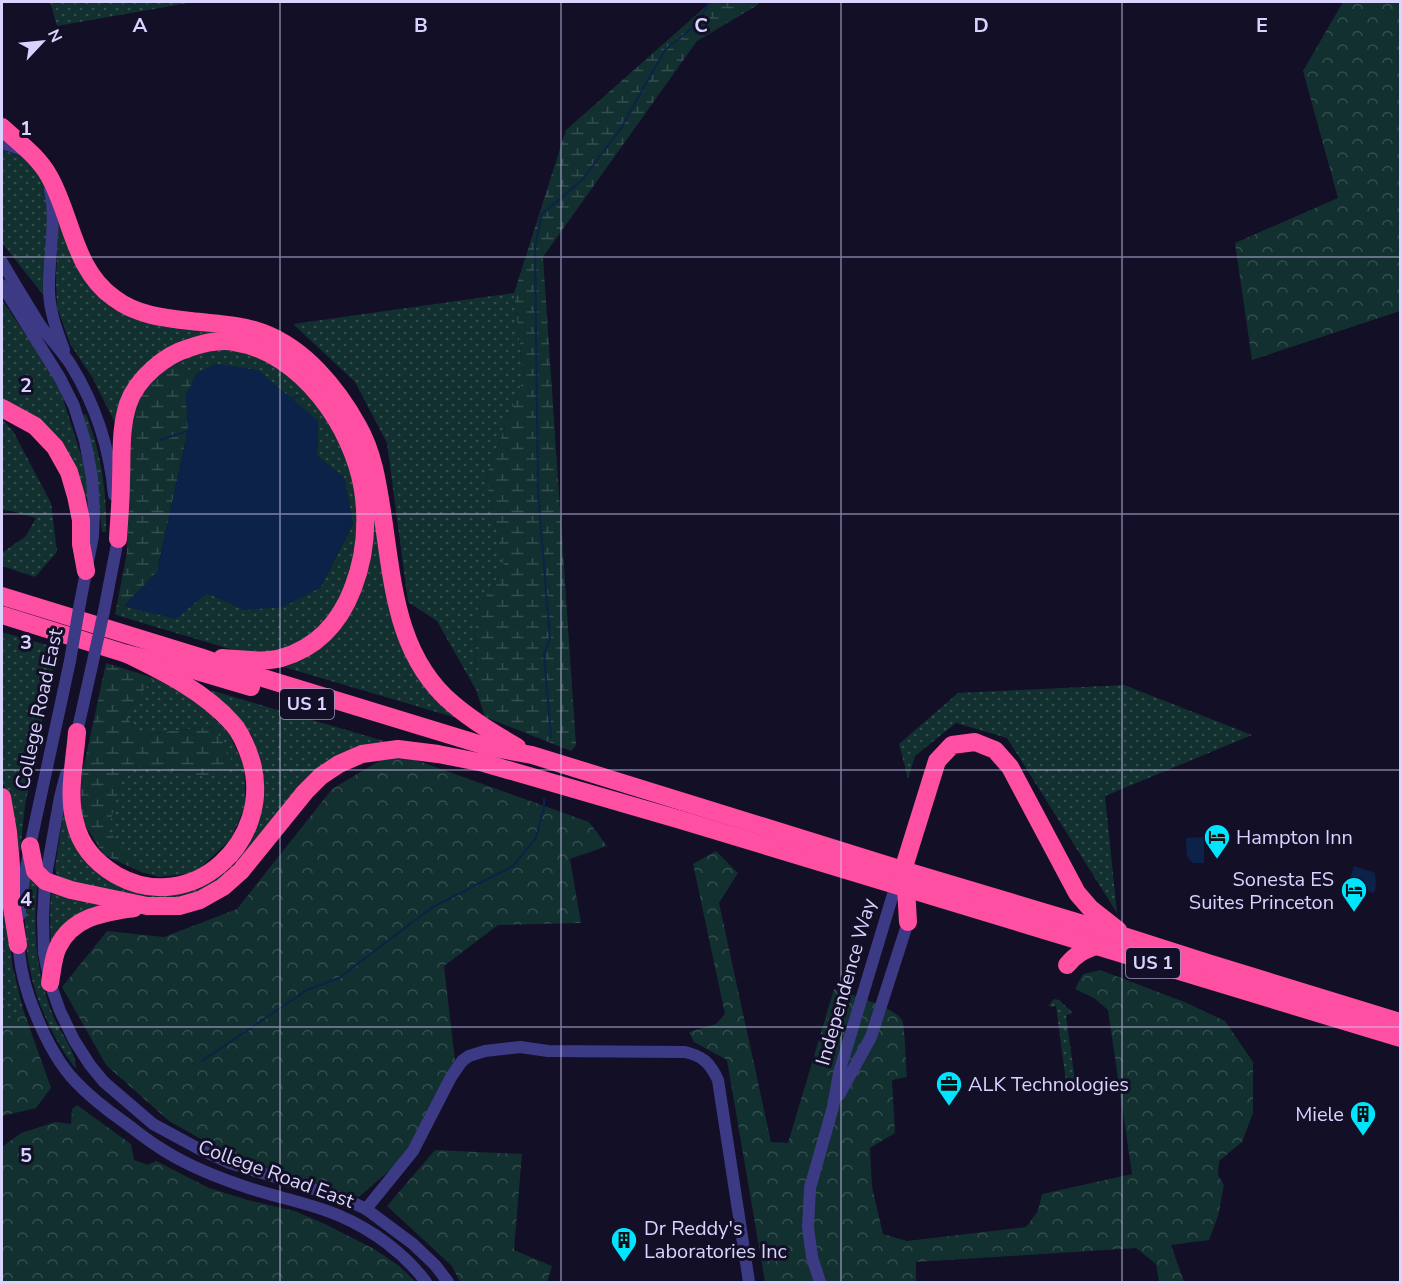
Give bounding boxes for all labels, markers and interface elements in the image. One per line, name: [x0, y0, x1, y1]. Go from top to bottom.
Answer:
north arrow: [12, 12, 72, 72]
text: A: [133, 12, 148, 39]
text: B: [414, 12, 428, 39]
text: C: [694, 12, 708, 39]
text: D: [973, 12, 989, 39]
text: E: [1256, 12, 1268, 39]
text: N: [42, 26, 67, 46]
text: 1: [20, 115, 32, 142]
text: 2: [20, 372, 32, 399]
street label: College Road East: [9, 625, 69, 792]
text: 3: [20, 629, 32, 656]
road number: US 1: [280, 689, 334, 719]
hotel icon: Hampton Inn: [1202, 822, 1232, 860]
place label: Hampton Inn: [1236, 824, 1353, 851]
place label: Sonesta ES Suites Princeton: [1189, 866, 1334, 916]
hotel icon: Sonesta ES Suites Princeton: [1339, 875, 1369, 913]
text: 4: [20, 886, 32, 913]
street label: Independence Way: [809, 895, 883, 1069]
road number: US 1: [1126, 948, 1180, 978]
office icon: ALK Technologies: [934, 1069, 964, 1107]
place label: ALK Technologies: [968, 1071, 1129, 1098]
building icon: Miele: [1348, 1099, 1378, 1137]
place label: Miele: [1295, 1101, 1344, 1128]
street label: College Road East: [194, 1133, 359, 1215]
text: 5: [20, 1142, 32, 1169]
place label: Dr Reddy's Laboratories Inc: [644, 1215, 787, 1265]
building icon: Dr Reddy's Laboratories Inc: [609, 1225, 639, 1263]

